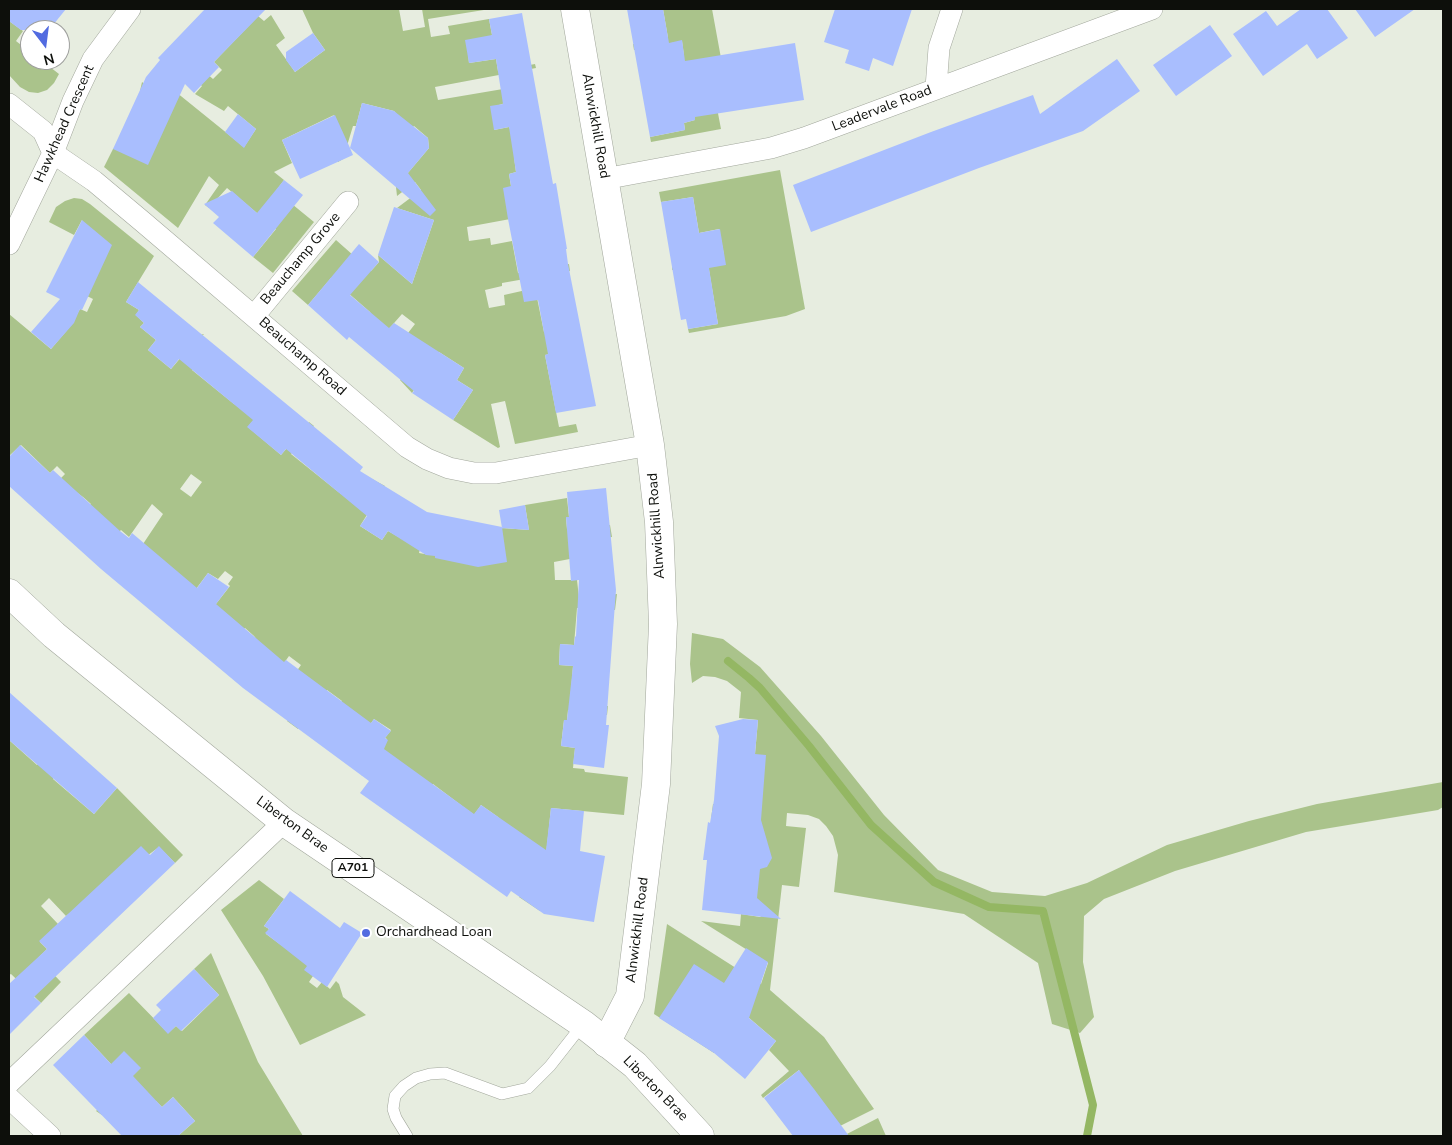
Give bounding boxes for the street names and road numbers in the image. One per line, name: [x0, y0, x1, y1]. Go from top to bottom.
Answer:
street label: Hawkhead Crescent: [32, 63, 98, 185]
street label: Alnwickhill Road: [577, 72, 613, 180]
street label: Leadervale Road: [830, 82, 934, 136]
street label: Beauchamp Grove: [258, 210, 344, 308]
street label: Beauchamp Road: [255, 314, 349, 400]
street label: Alnwickhill Road: [645, 472, 669, 580]
street label: Liberton Brae: [253, 793, 331, 857]
road number: A701: [332, 858, 374, 878]
street label: Alnwickhill Road: [623, 876, 653, 984]
street label: Liberton Brae: [619, 1053, 691, 1125]

